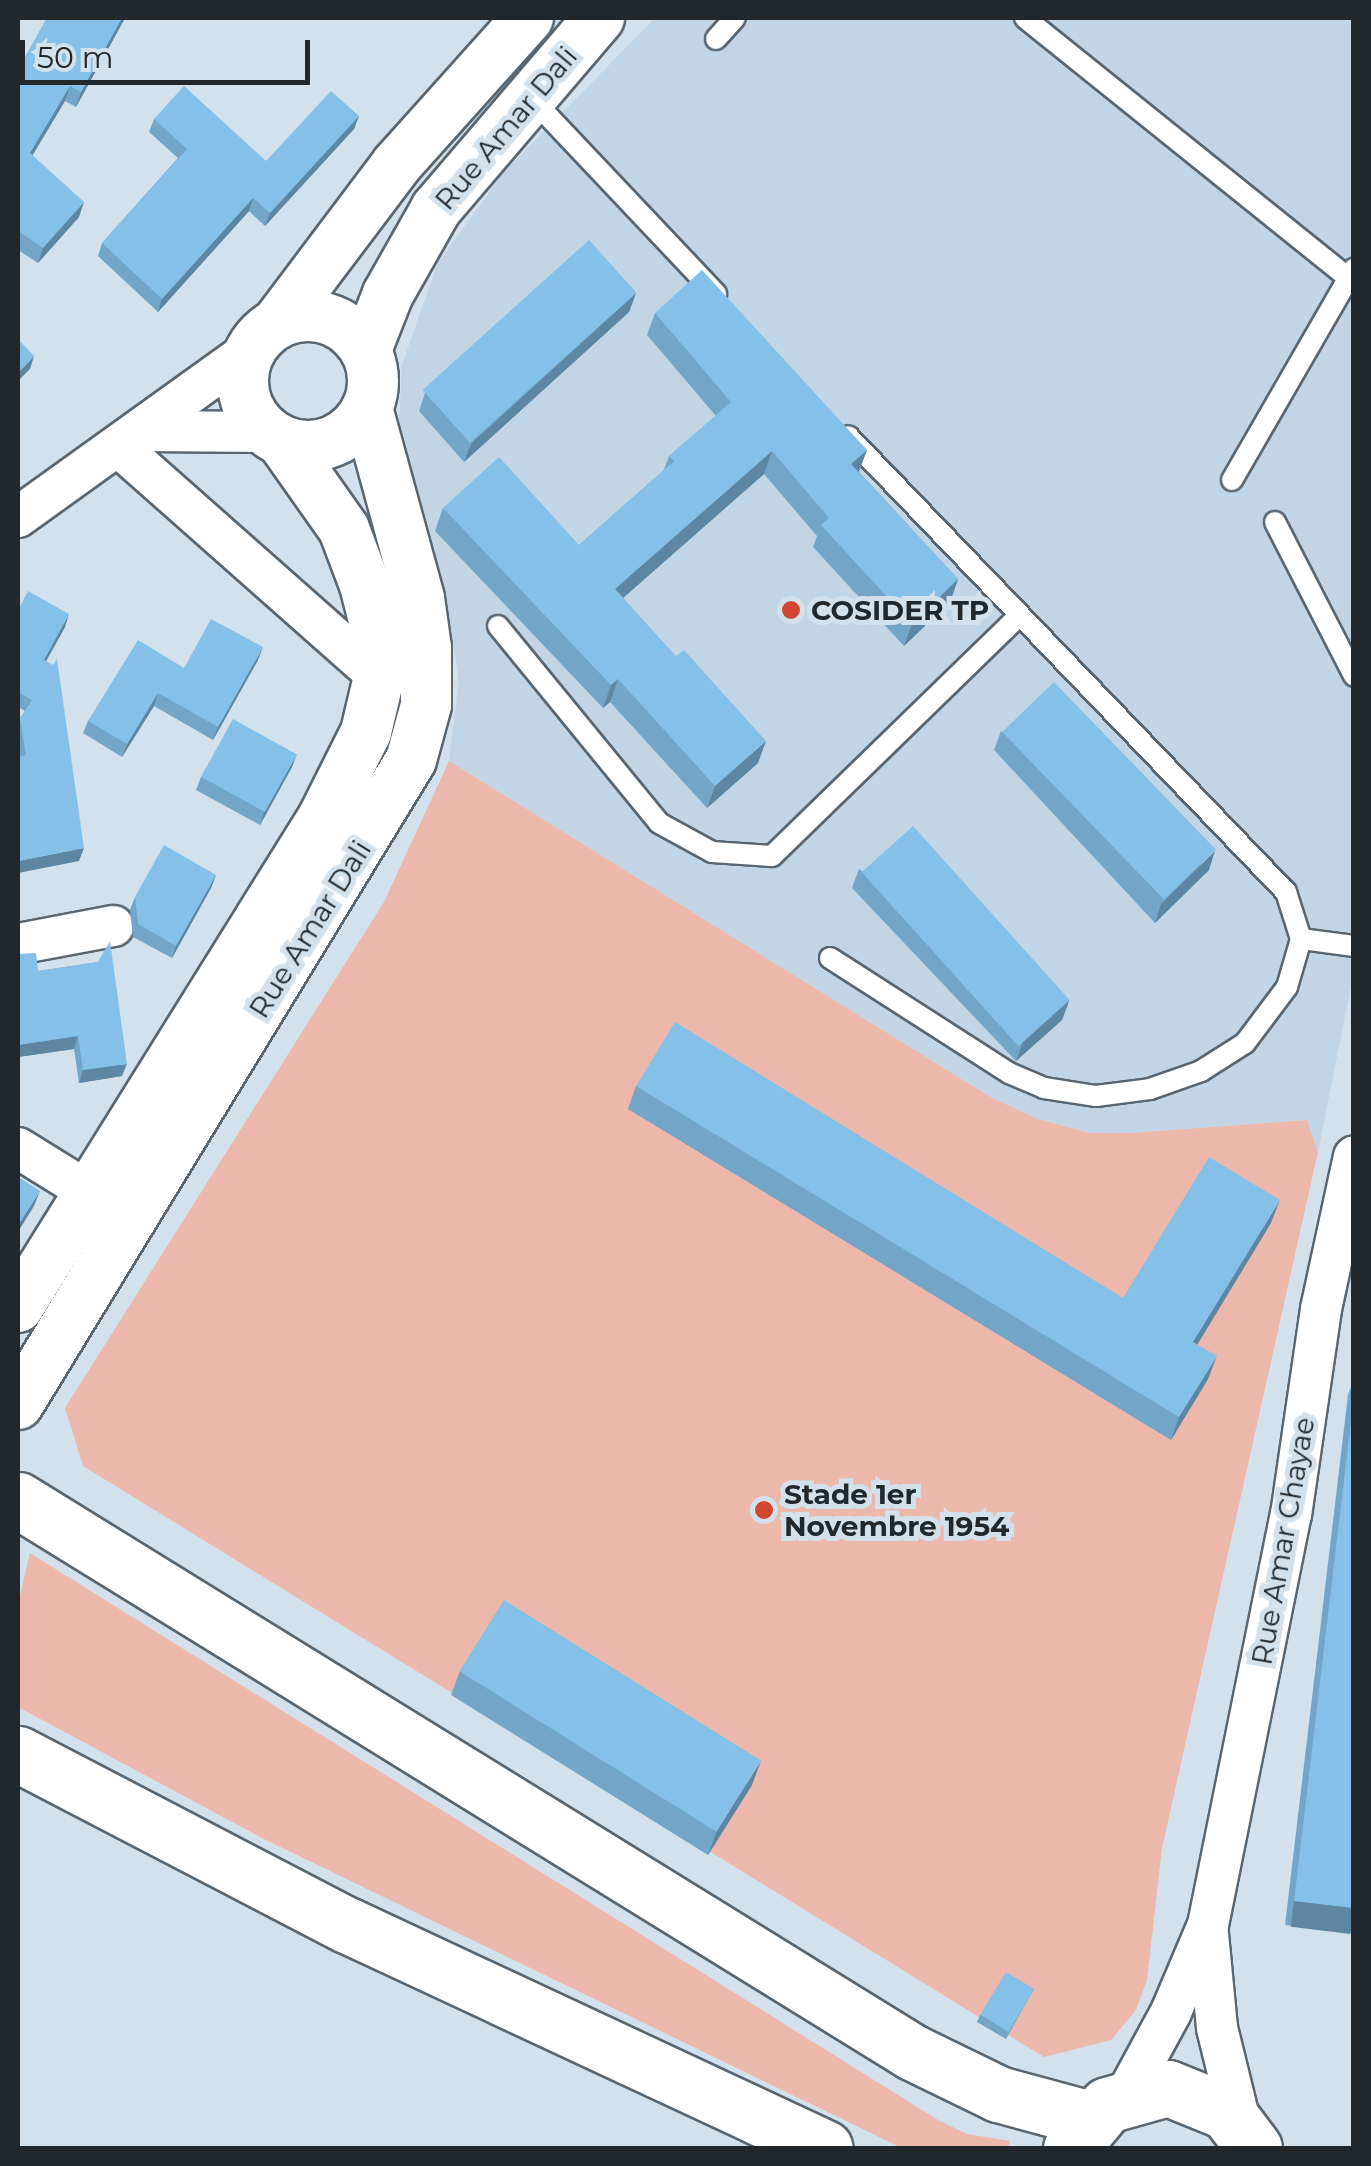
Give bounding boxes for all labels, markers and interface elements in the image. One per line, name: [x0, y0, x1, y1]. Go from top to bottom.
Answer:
scale bar: [25, 20, 315, 82]
text: 50 m: [37, 39, 114, 76]
street label: Rue Amar Dali: [428, 39, 584, 217]
place label: COSIDER TP: [811, 593, 989, 627]
marker: COSIDER TP: [780, 599, 802, 621]
street label: Rue Amar Dali: [242, 834, 378, 1024]
street label: Rue Amar Chayae: [1245, 1414, 1321, 1668]
place label: Stade 1er Novembre 1954: [784, 1477, 1009, 1543]
marker: Stade 1er Novembre 1954: [753, 1499, 775, 1521]

